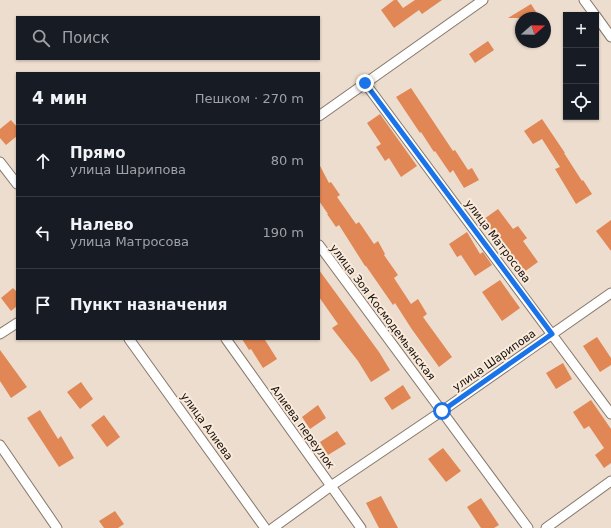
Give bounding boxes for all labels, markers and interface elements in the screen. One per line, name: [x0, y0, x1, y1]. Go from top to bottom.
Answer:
north arrow: [515, 12, 551, 48]
map controls: [563, 12, 599, 120]
button: +: [563, 12, 599, 48]
search box: [16, 16, 320, 60]
icon: search: [30, 27, 52, 49]
text: Поиск: [62, 29, 110, 47]
button: −: [563, 48, 599, 84]
route end: [356, 74, 374, 92]
button: locate: [563, 84, 599, 120]
text: 4 мин: [32, 88, 87, 108]
text: Пешком · 270 m: [195, 91, 304, 106]
text: Прямо: [70, 144, 126, 162]
icon: ahead: [32, 150, 54, 172]
text: 80 m: [271, 153, 304, 168]
text: улица Шарипова: [70, 162, 186, 177]
street label: улица Матросова: [462, 197, 533, 285]
text: Налево: [70, 216, 134, 234]
icon: left: [32, 222, 54, 244]
text: 190 m: [262, 225, 304, 240]
text: улица Матросова: [70, 234, 189, 249]
street label: улица Зоя Космодемьянская: [327, 242, 438, 383]
icon: arrive: [32, 294, 54, 316]
text: Пункт назначения: [70, 296, 227, 314]
street label: улица Шарипова: [450, 327, 538, 394]
street label: Алиева переулок: [268, 383, 337, 472]
street label: улица Алиева: [178, 390, 235, 463]
route start: [433, 402, 451, 420]

